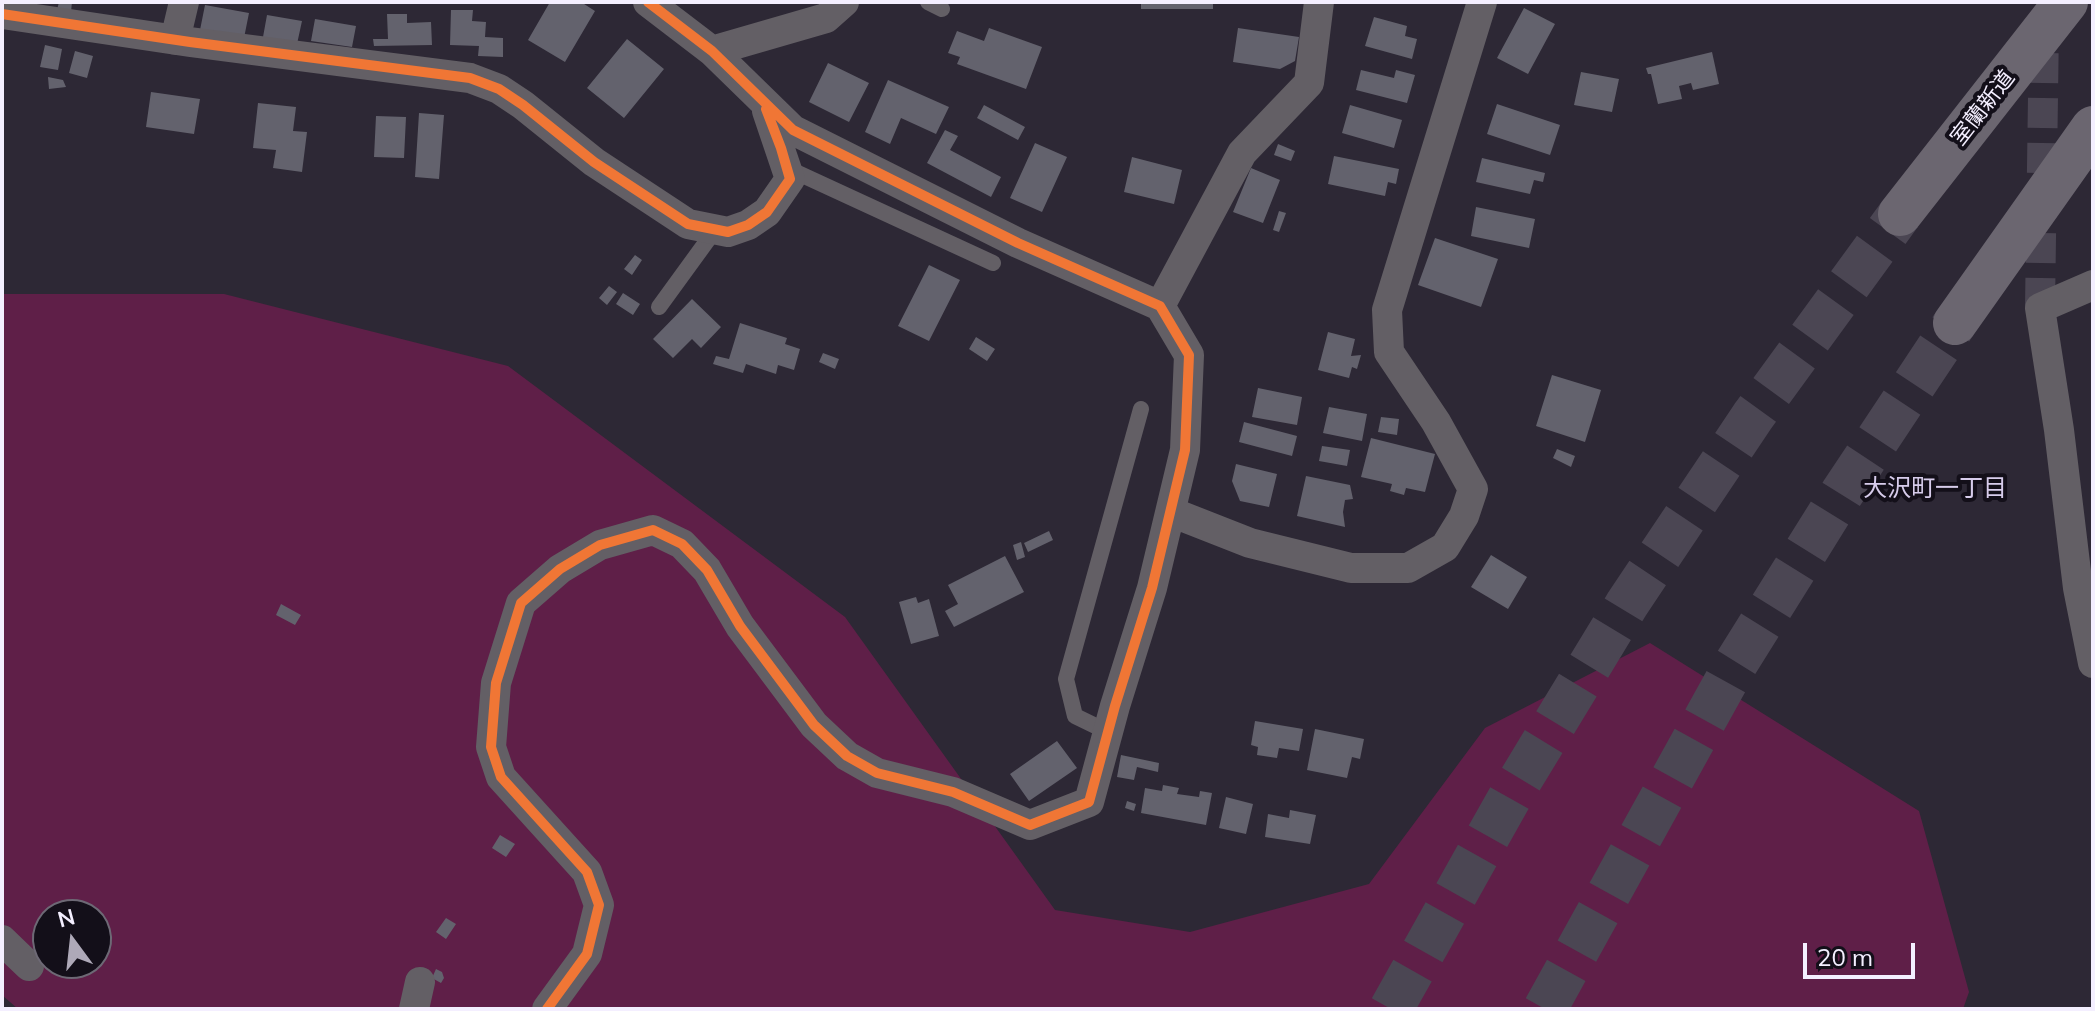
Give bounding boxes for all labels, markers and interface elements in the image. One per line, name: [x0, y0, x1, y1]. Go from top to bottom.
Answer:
street label: 室蘭新道: [1946, 65, 2020, 151]
district label: 大沢町一丁目: [1863, 475, 2007, 503]
north arrow: [32, 899, 112, 979]
text: N: [55, 902, 78, 933]
scale bar: [1807, 927, 1919, 977]
text: 20 m: [1817, 942, 1873, 972]

